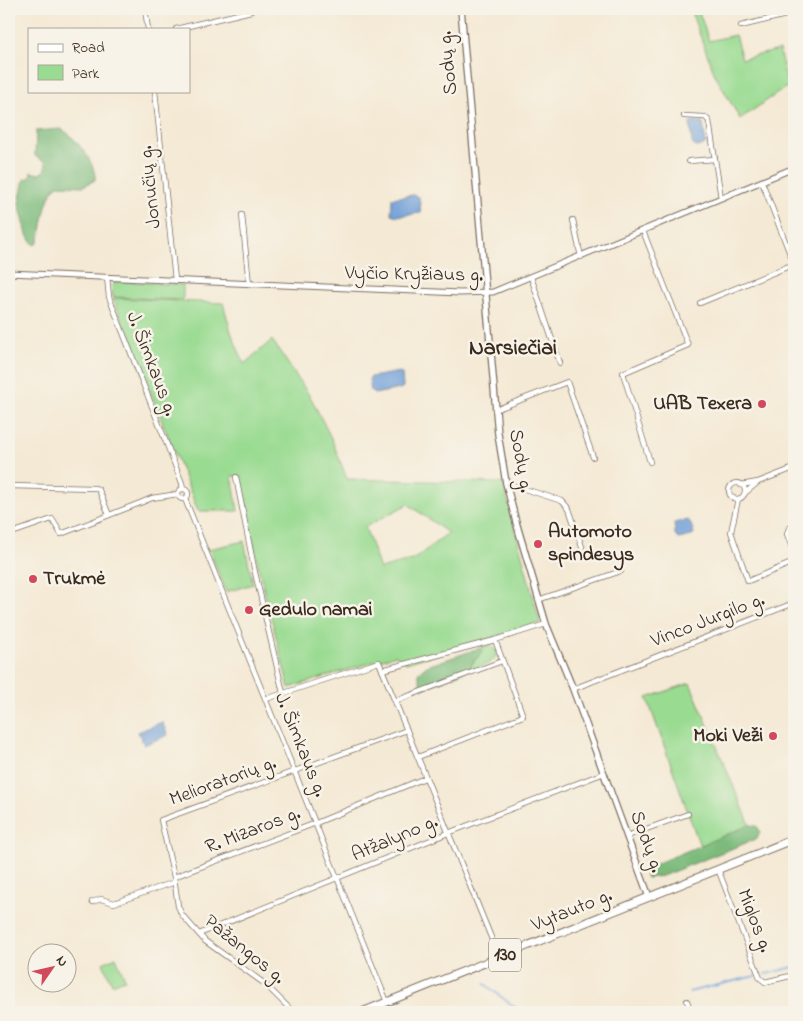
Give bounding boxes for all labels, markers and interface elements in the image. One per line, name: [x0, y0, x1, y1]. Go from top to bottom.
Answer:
legend: [28, 28, 190, 92]
street label: Sodų g.: [432, 30, 467, 96]
text: Road: [72, 37, 105, 59]
text: Park: [72, 63, 100, 85]
street label: Jonučių g.: [132, 144, 171, 230]
street label: Vyčio Kryžiaus g.: [344, 259, 483, 292]
street label: J. Šimkaus g.: [117, 307, 184, 421]
district label: Narsiečiai: [469, 333, 557, 365]
place label: UAB Texera: [653, 390, 752, 419]
marker: UAB Texera: [756, 398, 768, 410]
street label: Sodų g.: [499, 427, 540, 495]
place label: Automoto spindesys: [548, 518, 634, 571]
marker: Automoto spindesys: [532, 538, 544, 550]
place label: Trukmė: [43, 565, 106, 594]
marker: Trukmė: [27, 573, 39, 585]
street label: Vinco Jurgilo g.: [646, 586, 770, 657]
place label: Gedulo namai: [259, 596, 373, 625]
marker: Gedulo namai: [243, 604, 255, 616]
street label: J. Šimkaus g.: [265, 689, 334, 802]
place label: Moki Veži: [693, 722, 763, 751]
marker: Moki Veži: [767, 730, 779, 742]
street label: Melioratorių g.: [165, 749, 281, 816]
street label: R. Mizaros g.: [201, 800, 305, 863]
street label: Sodų g.: [620, 807, 671, 877]
street label: Atžalyno g.: [347, 808, 443, 871]
street label: Vytauto g.: [526, 882, 617, 942]
street label: Miglos g.: [728, 885, 779, 957]
street label: Pažangos g.: [196, 908, 291, 993]
road number: 130: [489, 938, 521, 972]
north arrow: [28, 944, 78, 994]
text: N: [50, 952, 73, 971]

